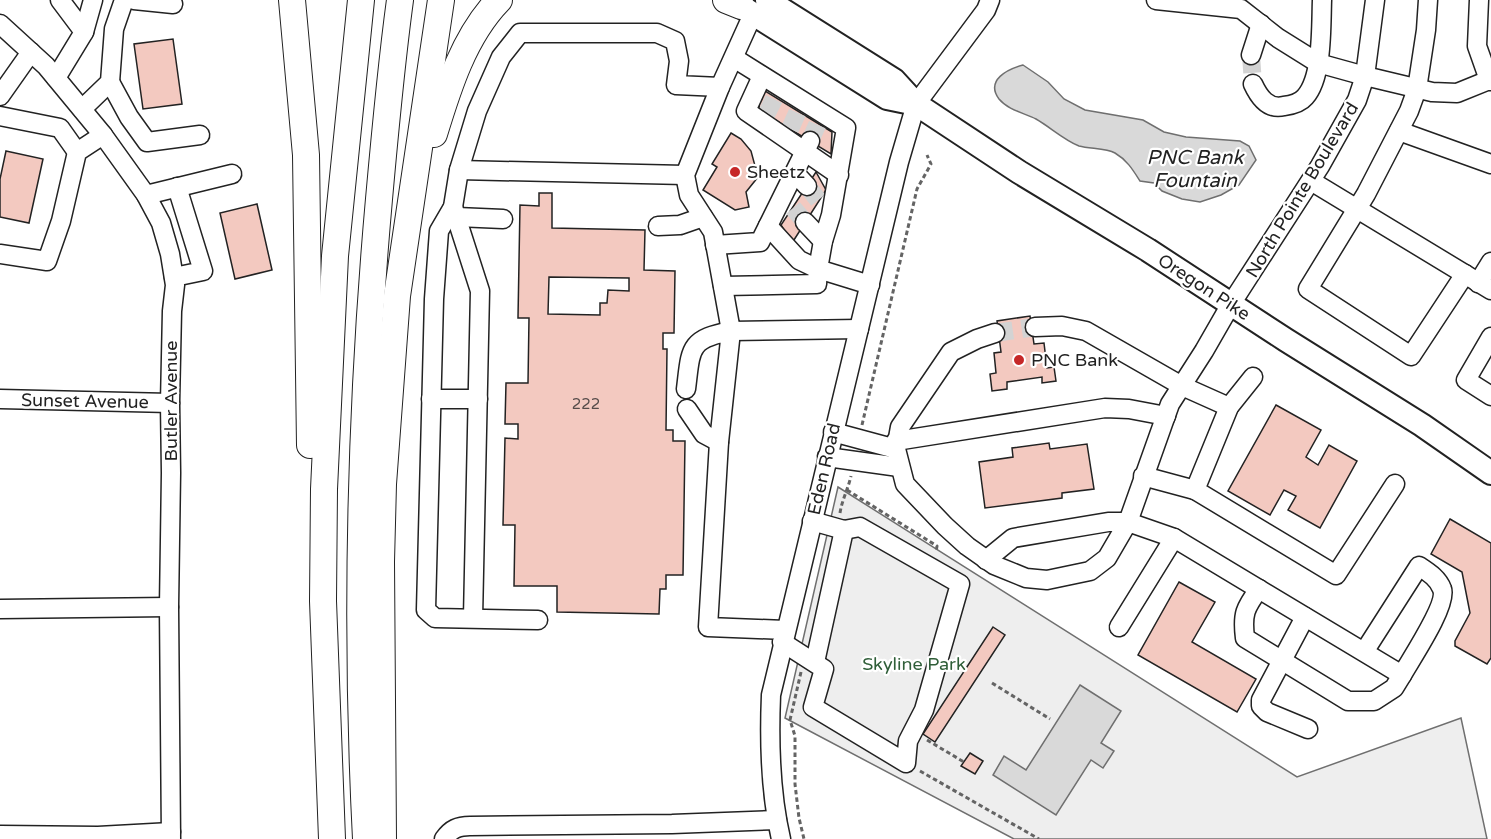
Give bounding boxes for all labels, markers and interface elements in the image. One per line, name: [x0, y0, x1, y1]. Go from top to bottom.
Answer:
street label: North Pointe Boulevard: [1241, 98, 1363, 282]
water label: PNC Bank Fountain: [1147, 146, 1245, 193]
place label: Sheetz: [747, 161, 805, 183]
marker: Sheetz: [728, 165, 742, 179]
street label: Oregon Pike: [1154, 249, 1254, 325]
street label: Butler Avenue: [160, 341, 182, 461]
place label: PNC Bank: [1031, 349, 1118, 371]
marker: PNC Bank: [1012, 353, 1026, 367]
street label: Sunset Avenue: [21, 389, 149, 413]
house number: 222: [572, 395, 600, 413]
street label: Eden Road: [803, 421, 845, 517]
park label: Skyline Park: [862, 653, 966, 675]

